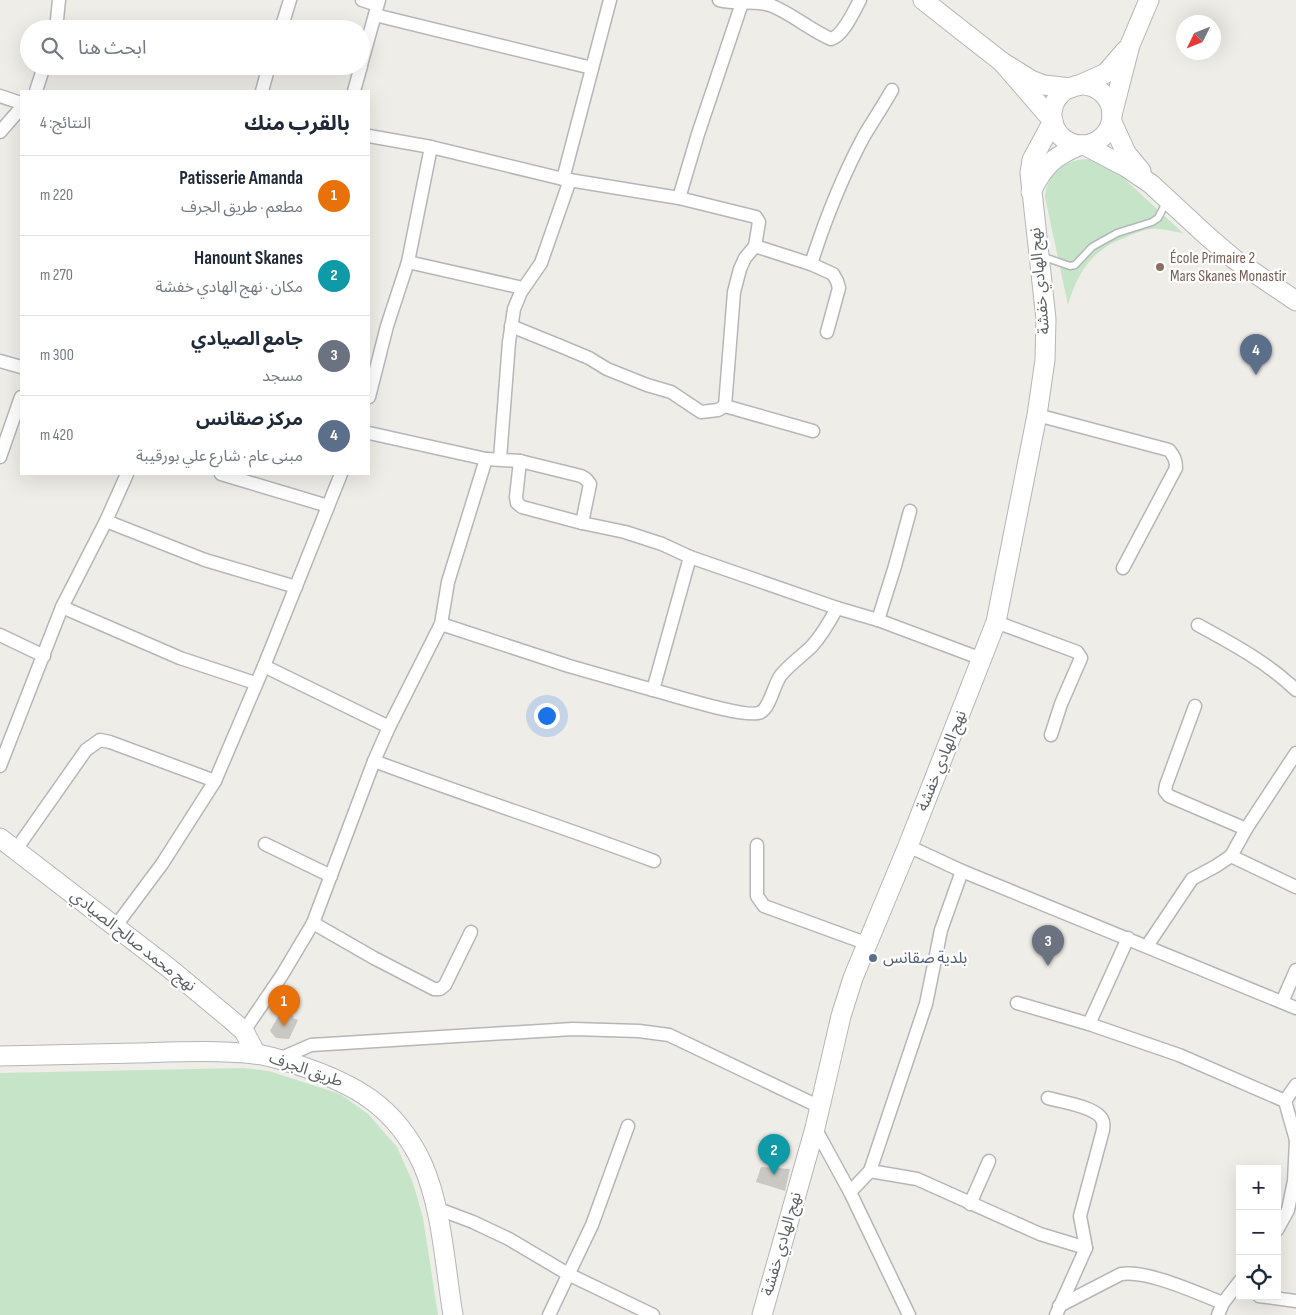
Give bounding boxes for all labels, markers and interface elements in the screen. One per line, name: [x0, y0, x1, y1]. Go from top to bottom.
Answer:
north arrow: [1176, 15, 1221, 60]
search box: [20, 20, 370, 75]
icon: search: [38, 34, 66, 62]
text: ابحث هنا: [78, 37, 146, 60]
text: بالقرب منك: [244, 111, 350, 136]
text: النتائج: 4: [40, 114, 91, 133]
text: Patisserie Amanda: [179, 167, 303, 190]
text: 220 m: [40, 186, 73, 205]
text: 1: [331, 186, 337, 205]
text: مطعم · طريق الجرف: [181, 198, 303, 217]
street label: نهج الهادي خفشة: [1026, 227, 1056, 335]
text: Hanount Skanes: [194, 247, 303, 270]
place label: École Primaire 2 Mars Skanes Monastir: [1170, 249, 1287, 286]
marker: École Primaire 2 Mars Skanes Monastir: [1154, 261, 1166, 273]
text: 270 m: [40, 266, 73, 285]
text: 2: [331, 266, 338, 285]
text: مكان · نهج الهادي خفشة: [155, 278, 303, 297]
text: جامع الصيادي: [191, 328, 303, 351]
pin: 4: [1240, 334, 1272, 375]
text: 300 m: [40, 346, 74, 365]
text: 3: [330, 346, 338, 365]
text: مسجد: [262, 367, 303, 386]
text: مركز صقانس: [196, 408, 303, 431]
text: 420 m: [40, 426, 73, 445]
text: 4: [330, 426, 338, 445]
text: مبنى عام · شارع علي بورقيبة: [136, 447, 303, 466]
your location: [534, 703, 560, 729]
street label: نهج الهادي خفشة: [913, 708, 973, 815]
street label: نهج محمد صالح الصيادي: [65, 886, 200, 997]
pin: 3: [1032, 925, 1064, 966]
place label: بلدية صقانس: [883, 949, 967, 968]
marker: بلدية صقانس: [867, 952, 879, 964]
pin: 1: [268, 985, 300, 1026]
street label: طريق الجرف: [267, 1049, 345, 1092]
pin: 2: [758, 1134, 790, 1175]
map controls: [1236, 1165, 1281, 1300]
button: +: [1236, 1165, 1281, 1210]
street label: نهج الهادي خفشة: [758, 1190, 808, 1299]
button: −: [1236, 1210, 1281, 1255]
button: locate: [1236, 1255, 1281, 1300]

